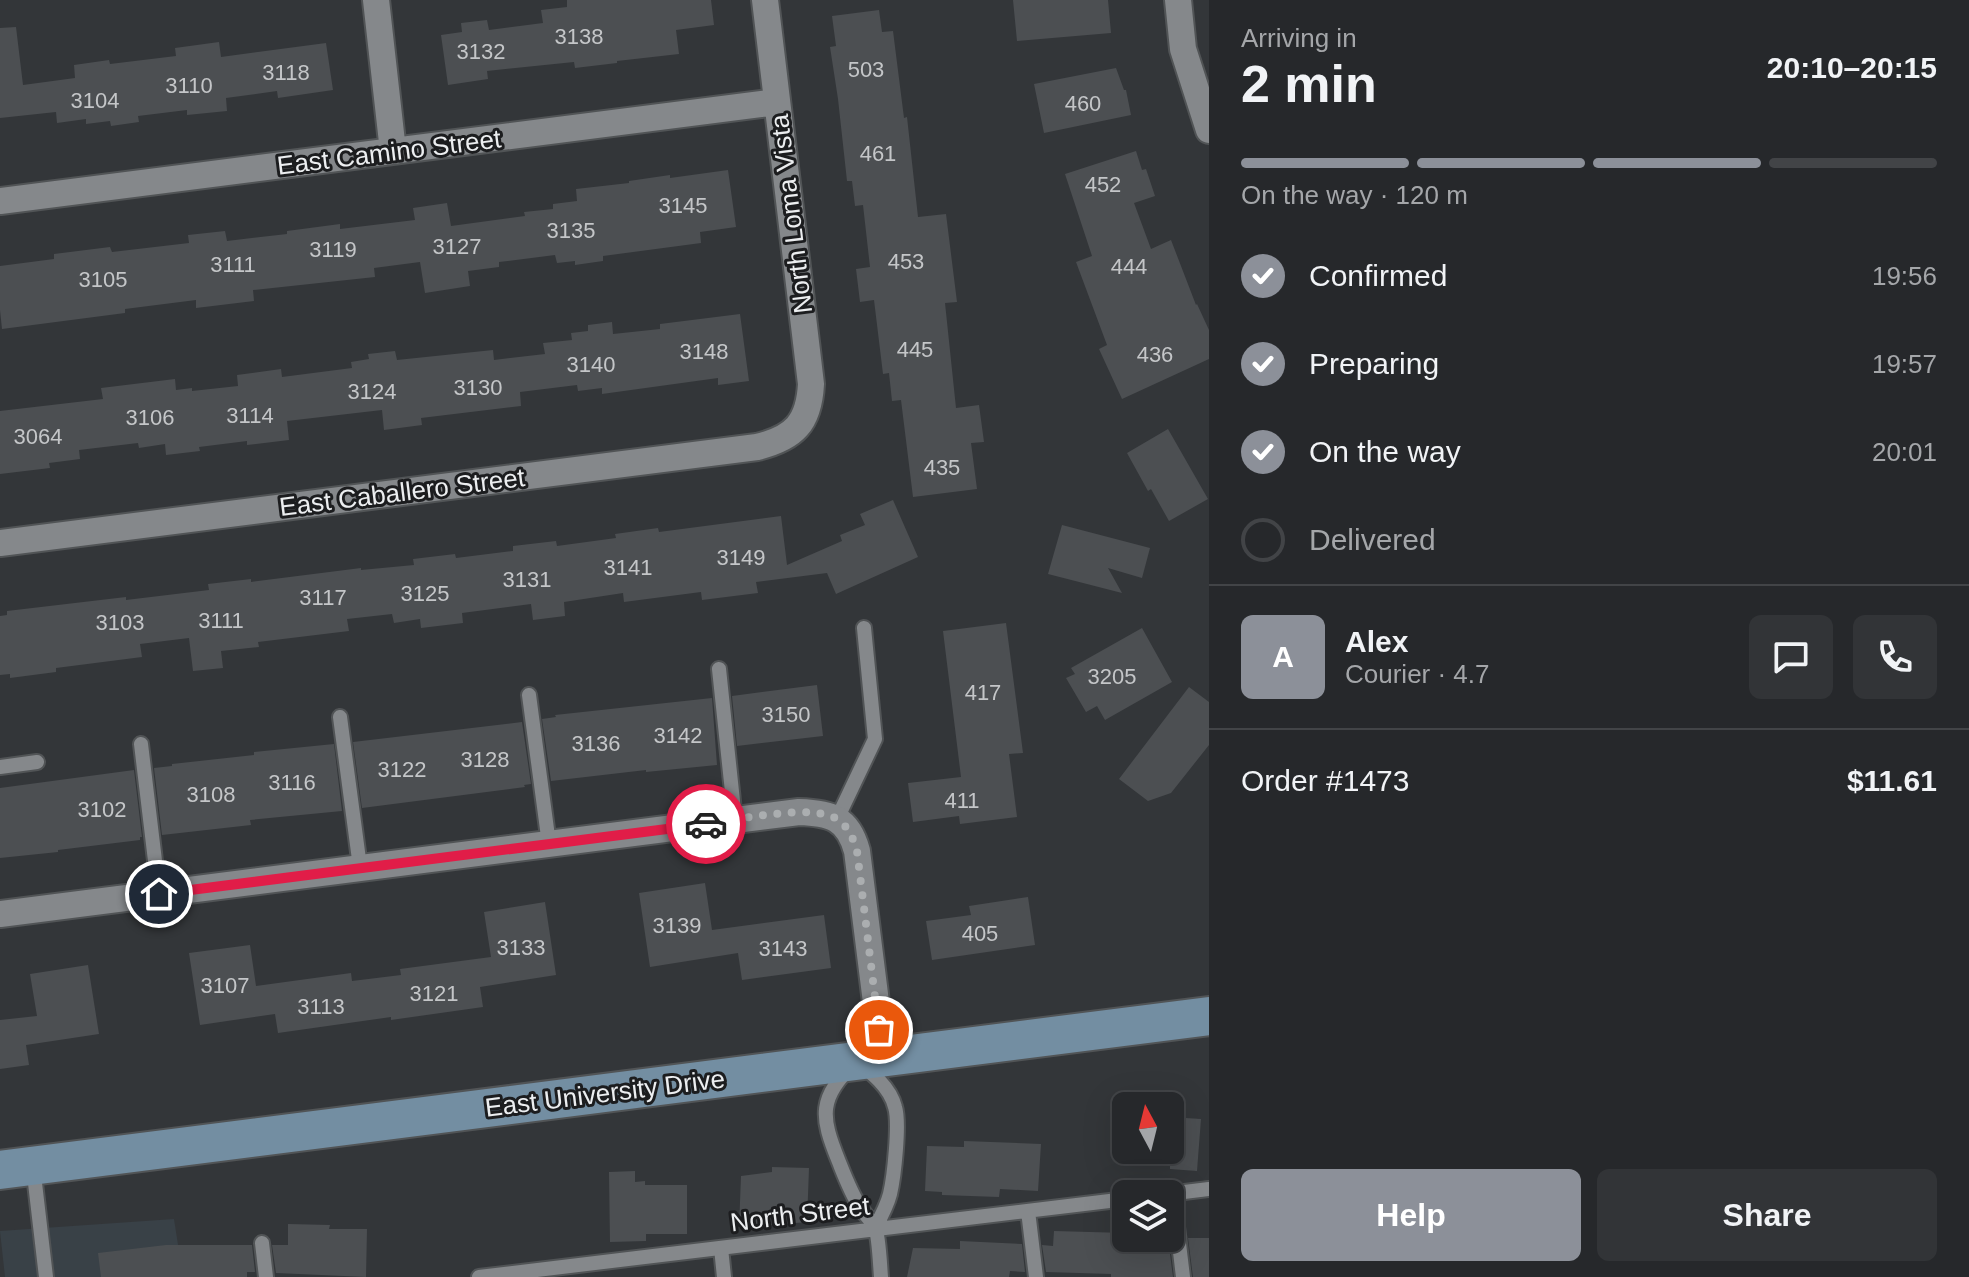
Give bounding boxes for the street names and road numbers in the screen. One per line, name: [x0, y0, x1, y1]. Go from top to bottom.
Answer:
street label: North Loma Vista: [764, 112, 818, 315]
street label: East Camino Street: [275, 123, 503, 181]
street label: East Caballero Street: [278, 462, 527, 522]
street label: East University Drive: [483, 1063, 727, 1123]
street label: North Street: [729, 1190, 872, 1237]

